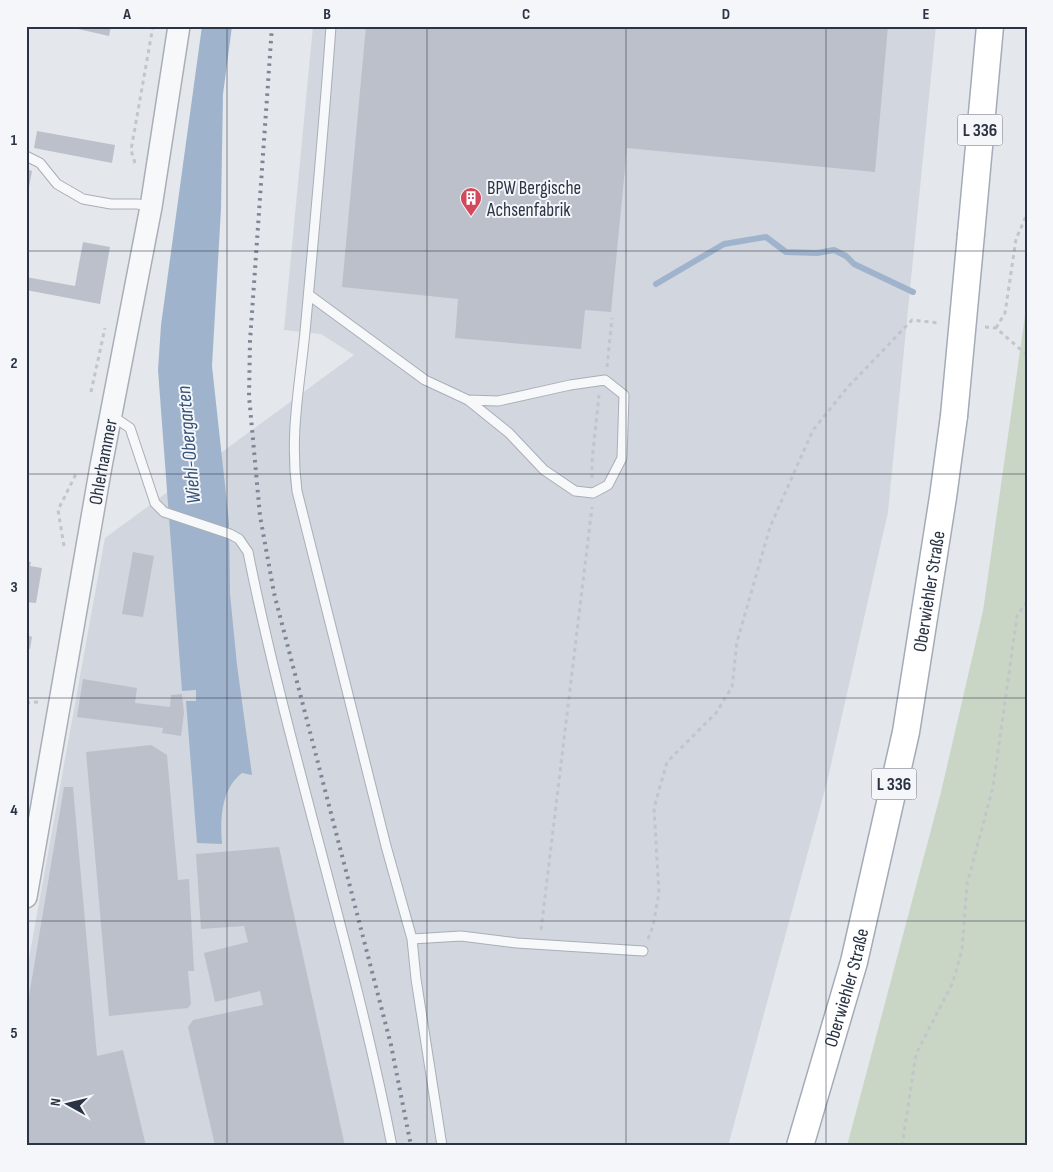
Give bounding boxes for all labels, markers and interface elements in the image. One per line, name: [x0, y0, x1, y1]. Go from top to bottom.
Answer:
text: A: [122, 5, 131, 24]
text: B: [323, 5, 331, 24]
text: C: [522, 5, 530, 24]
text: D: [722, 5, 730, 24]
text: E: [923, 5, 930, 24]
road number: L 336: [958, 114, 1002, 146]
text: 1: [11, 131, 18, 150]
place label: BPW Bergische Achsenfabrik: [486, 177, 581, 222]
building icon: BPW Bergische Achsenfabrik: [459, 186, 483, 217]
text: 2: [10, 354, 18, 373]
water label: Wiehl-Obergarten: [172, 385, 206, 505]
street label: Ohlerhammer: [84, 416, 123, 507]
street label: Oberwiehler Straße: [909, 529, 951, 654]
text: 3: [10, 578, 18, 597]
road number: L 336: [872, 769, 916, 800]
text: 4: [10, 801, 18, 820]
street label: Oberwiehler Straße: [820, 926, 874, 1050]
text: 5: [10, 1024, 18, 1043]
north arrow: [42, 1080, 92, 1130]
text: N: [47, 1097, 65, 1107]

